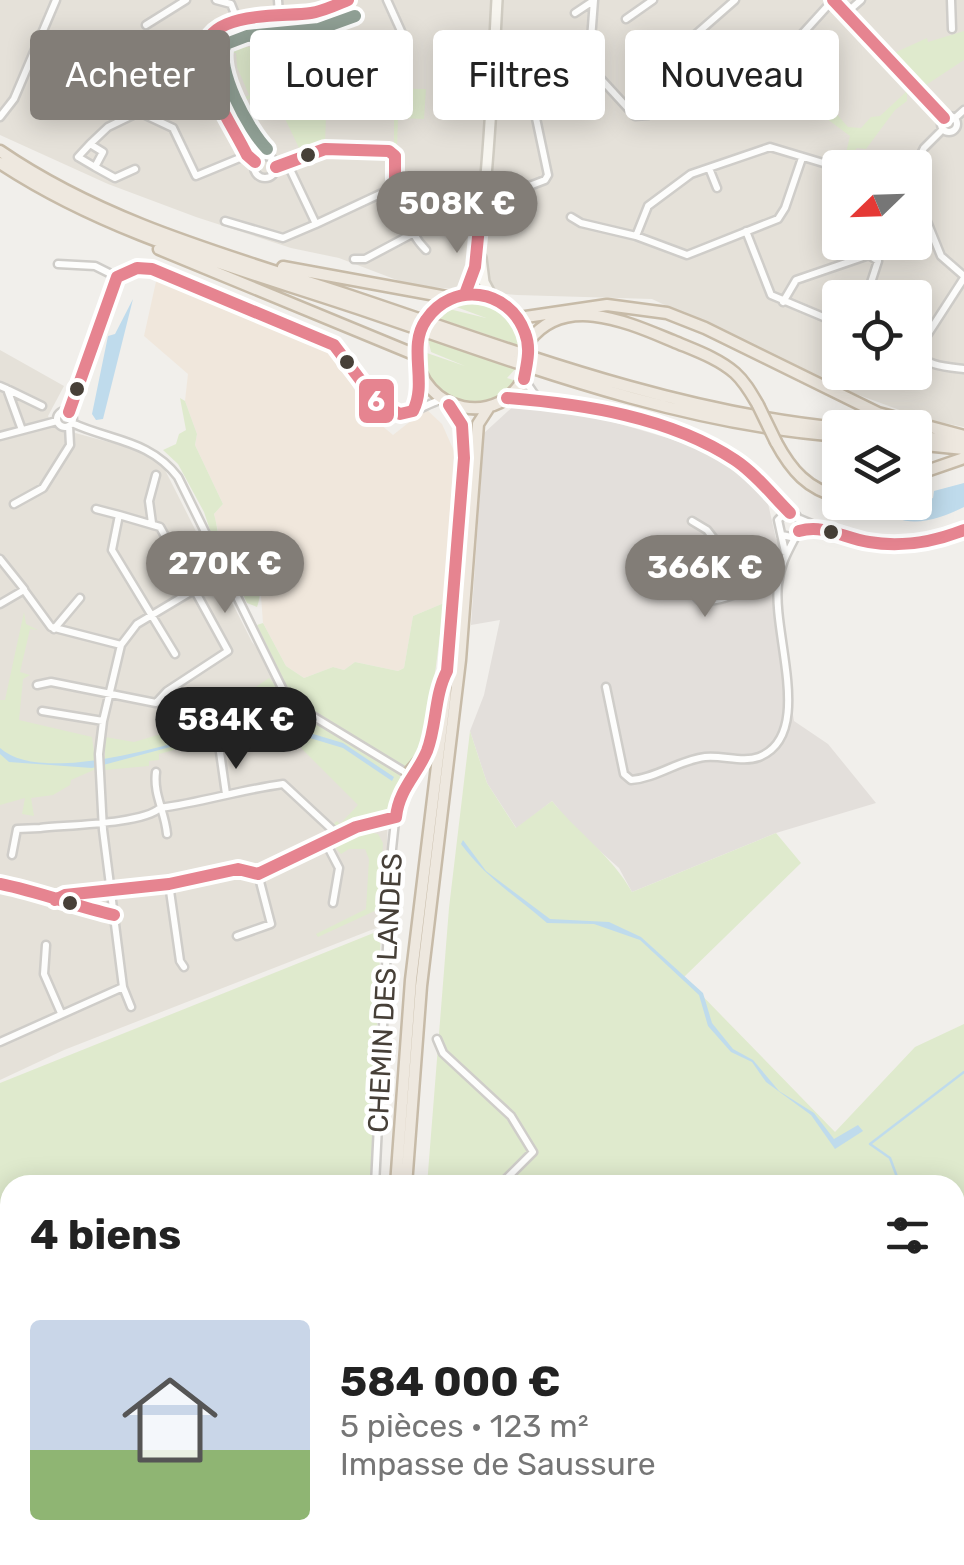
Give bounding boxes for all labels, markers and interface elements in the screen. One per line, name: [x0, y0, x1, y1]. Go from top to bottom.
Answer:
chip: Acheter: [30, 30, 230, 120]
chip: Louer: [250, 30, 413, 120]
chip: Filtres: [433, 30, 605, 120]
chip: Nouveau: [625, 30, 839, 120]
unlabelled marker: [298, 145, 318, 165]
north arrow: [822, 150, 932, 260]
map controls: [822, 150, 932, 520]
pin: 508K €: [376, 171, 538, 256]
text: 508K €: [398, 184, 516, 222]
button: locate: [822, 280, 932, 390]
unlabelled marker: [337, 352, 357, 372]
line badge: 6: [357, 377, 396, 425]
unlabelled marker: [67, 379, 87, 399]
text: 6: [367, 385, 385, 418]
button: layers: [822, 410, 932, 520]
unlabelled marker: [821, 522, 841, 542]
pin: 270K €: [144, 531, 306, 616]
pin: 366K €: [624, 535, 786, 620]
text: 270K €: [168, 544, 282, 582]
text: 366K €: [647, 548, 763, 586]
pin: 584K €: [155, 687, 317, 772]
text: 584K €: [177, 700, 295, 738]
street label: CHEMIN DES LANDES: [361, 852, 409, 1134]
unlabelled marker: [60, 893, 80, 913]
icon: filters: [880, 1208, 935, 1263]
text: 4 biens: [30, 1210, 181, 1260]
text: 584 000 €: [340, 1357, 561, 1407]
icon: home: [110, 1360, 230, 1480]
text: 5 pièces · 123 m²: [340, 1407, 589, 1445]
text: Impasse de Saussure: [340, 1445, 656, 1483]

